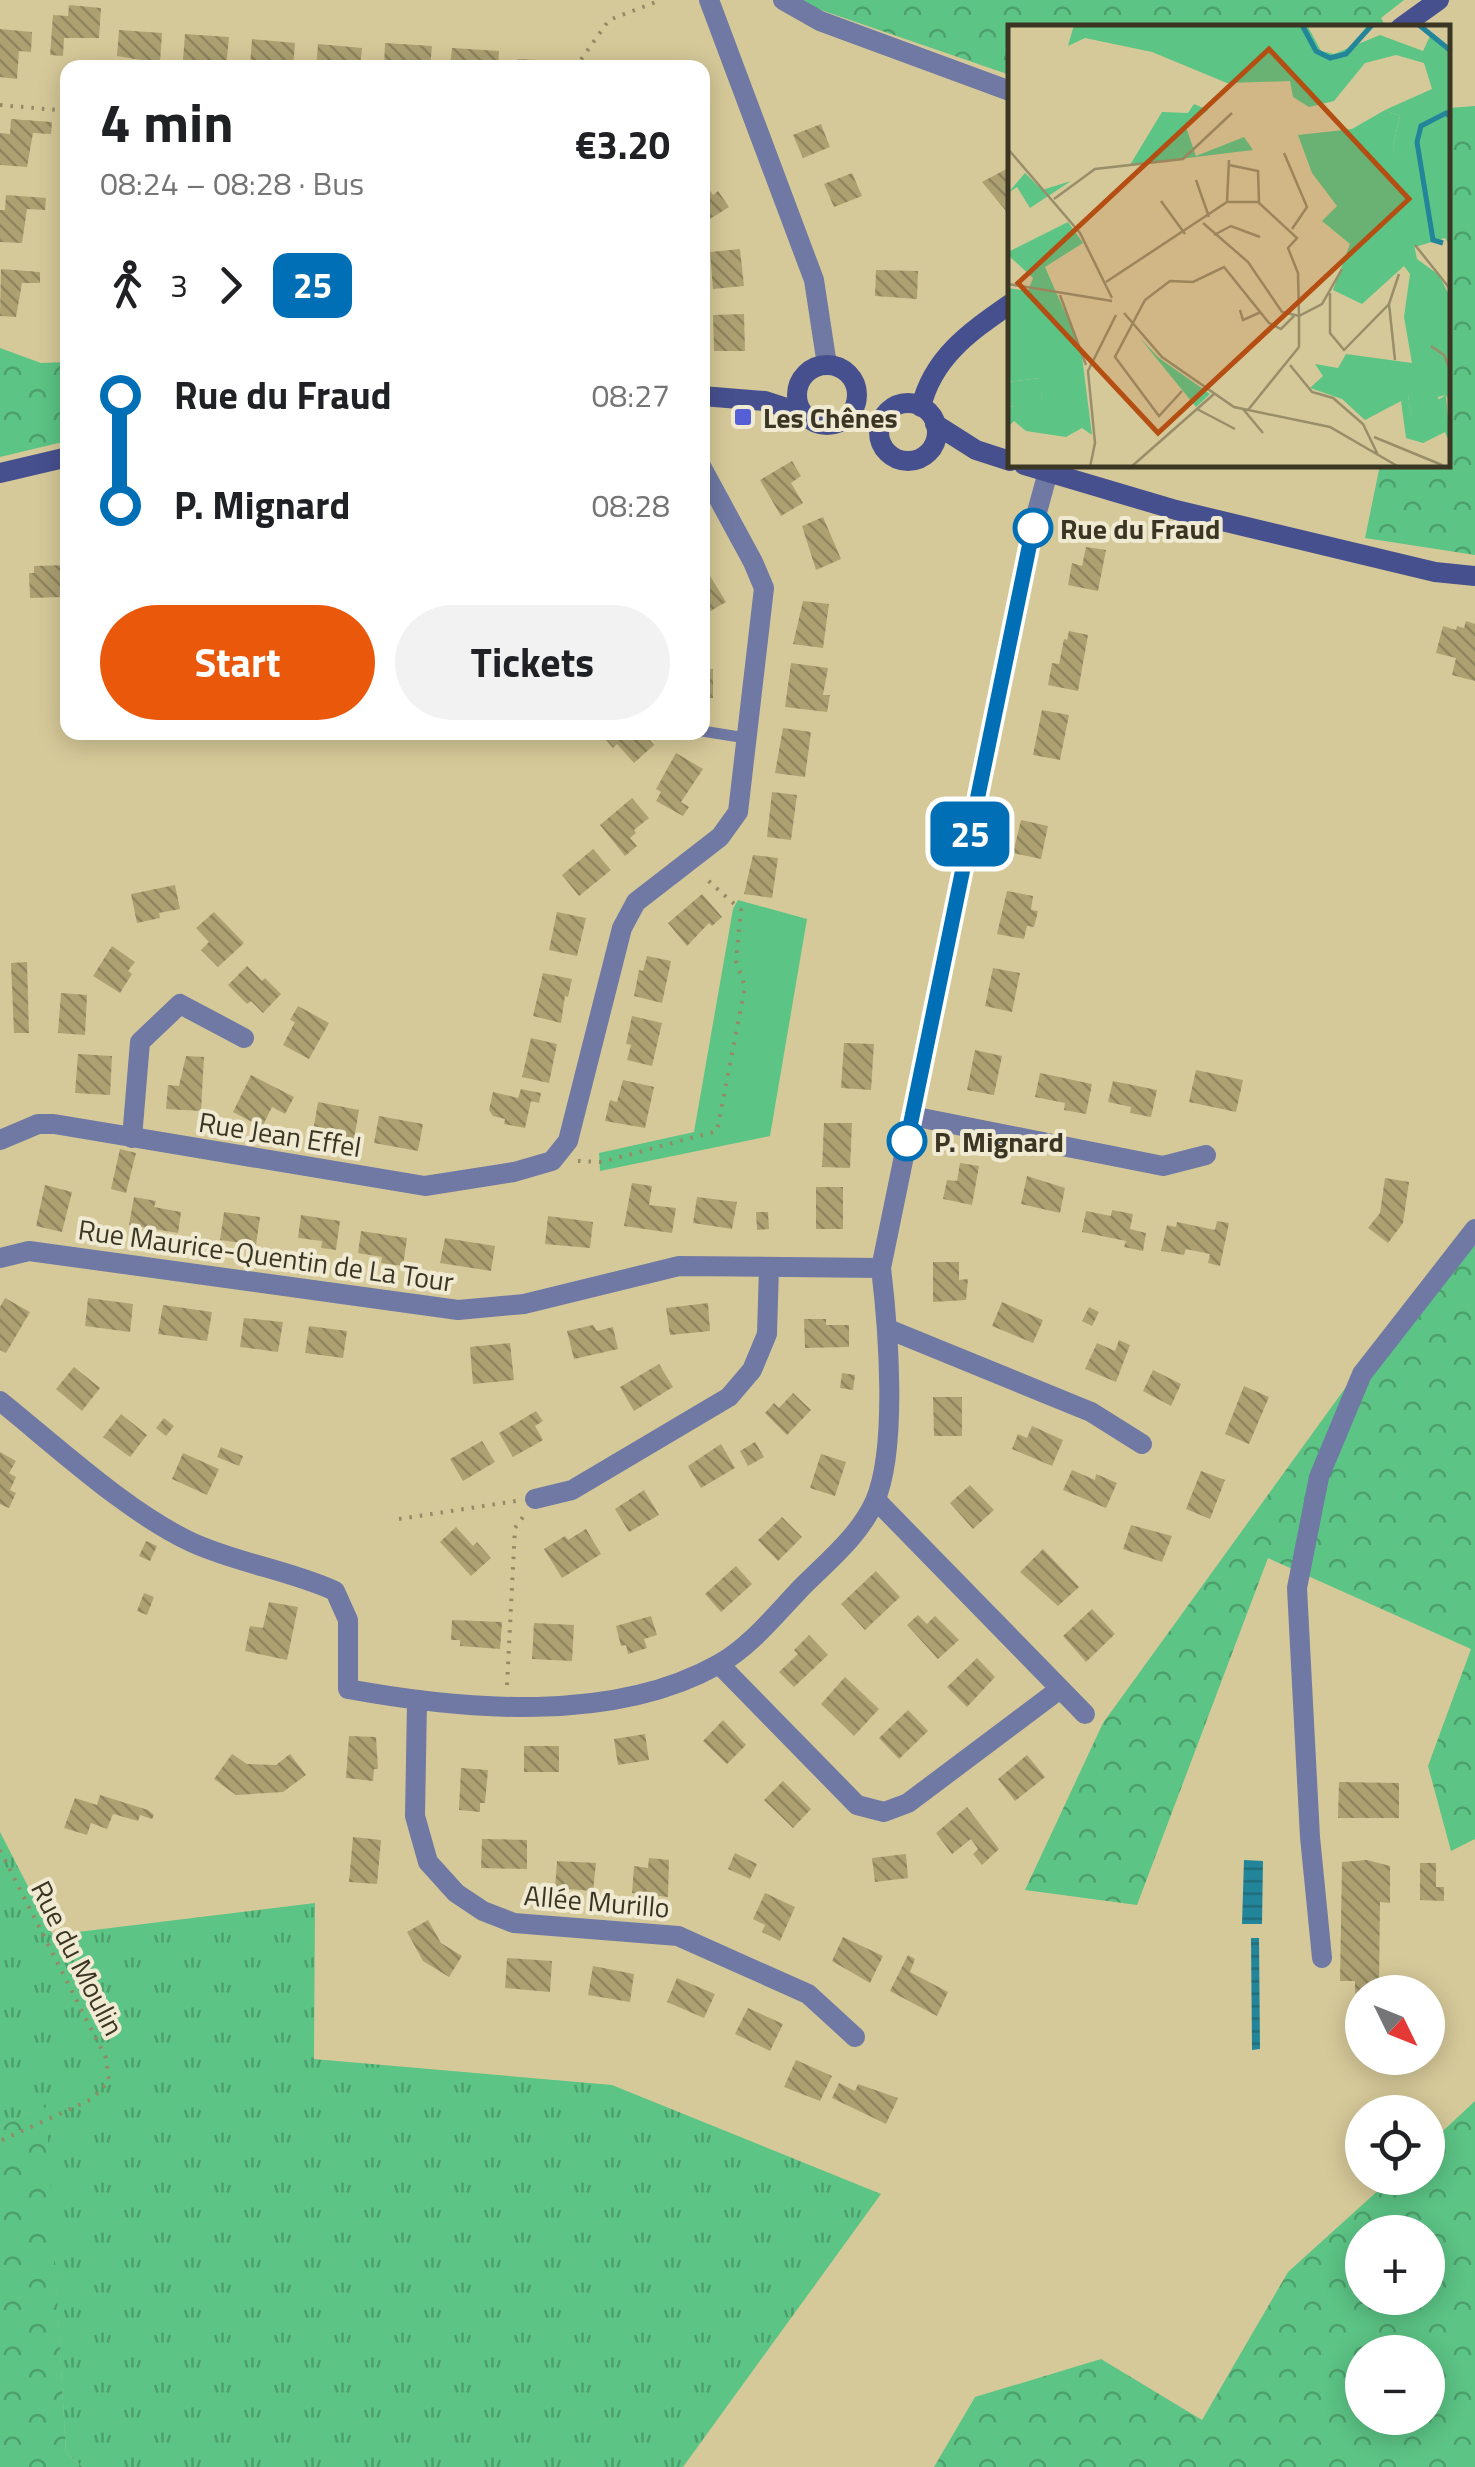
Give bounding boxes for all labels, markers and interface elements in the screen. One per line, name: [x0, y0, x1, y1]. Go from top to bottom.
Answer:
inset map: [1008, 25, 1450, 468]
text: 4 min: [100, 80, 234, 163]
text: €3.20: [575, 116, 670, 174]
text: 08:24 – 08:28 · Bus: [100, 159, 364, 207]
icon: walk: [100, 258, 155, 313]
icon: forward: [203, 258, 258, 313]
text: 25: [293, 258, 332, 312]
text: 3: [170, 261, 188, 309]
text: Rue du Fraud: [174, 366, 392, 424]
text: 08:27: [591, 371, 670, 419]
place label: Les Chênes: [763, 396, 898, 439]
marker: Les Chênes: [732, 406, 754, 428]
text: P. Mignard: [174, 476, 350, 534]
text: 08:28: [591, 481, 670, 529]
place label: Rue du Fraud: [1060, 507, 1220, 550]
marker: Rue du Fraud: [1014, 509, 1052, 547]
button: Start: [100, 605, 375, 720]
button: Tickets: [395, 605, 670, 720]
line badge: 25: [925, 802, 1015, 866]
text: 25: [950, 807, 990, 861]
street label: Rue Jean Effel: [196, 1100, 364, 1168]
place label: P. Mignard: [934, 1120, 1064, 1163]
marker: P. Mignard: [888, 1122, 926, 1160]
street label: Rue Maurice-Quentin de La Tour: [75, 1207, 457, 1303]
street label: Rue du Moulin: [21, 1873, 135, 2043]
street label: Allée Murillo: [522, 1873, 672, 1929]
north arrow: [1345, 1975, 1445, 2075]
map controls: [1345, 1975, 1445, 2435]
button: locate: [1345, 2095, 1445, 2195]
button: +: [1345, 2215, 1445, 2315]
button: −: [1345, 2335, 1445, 2435]

